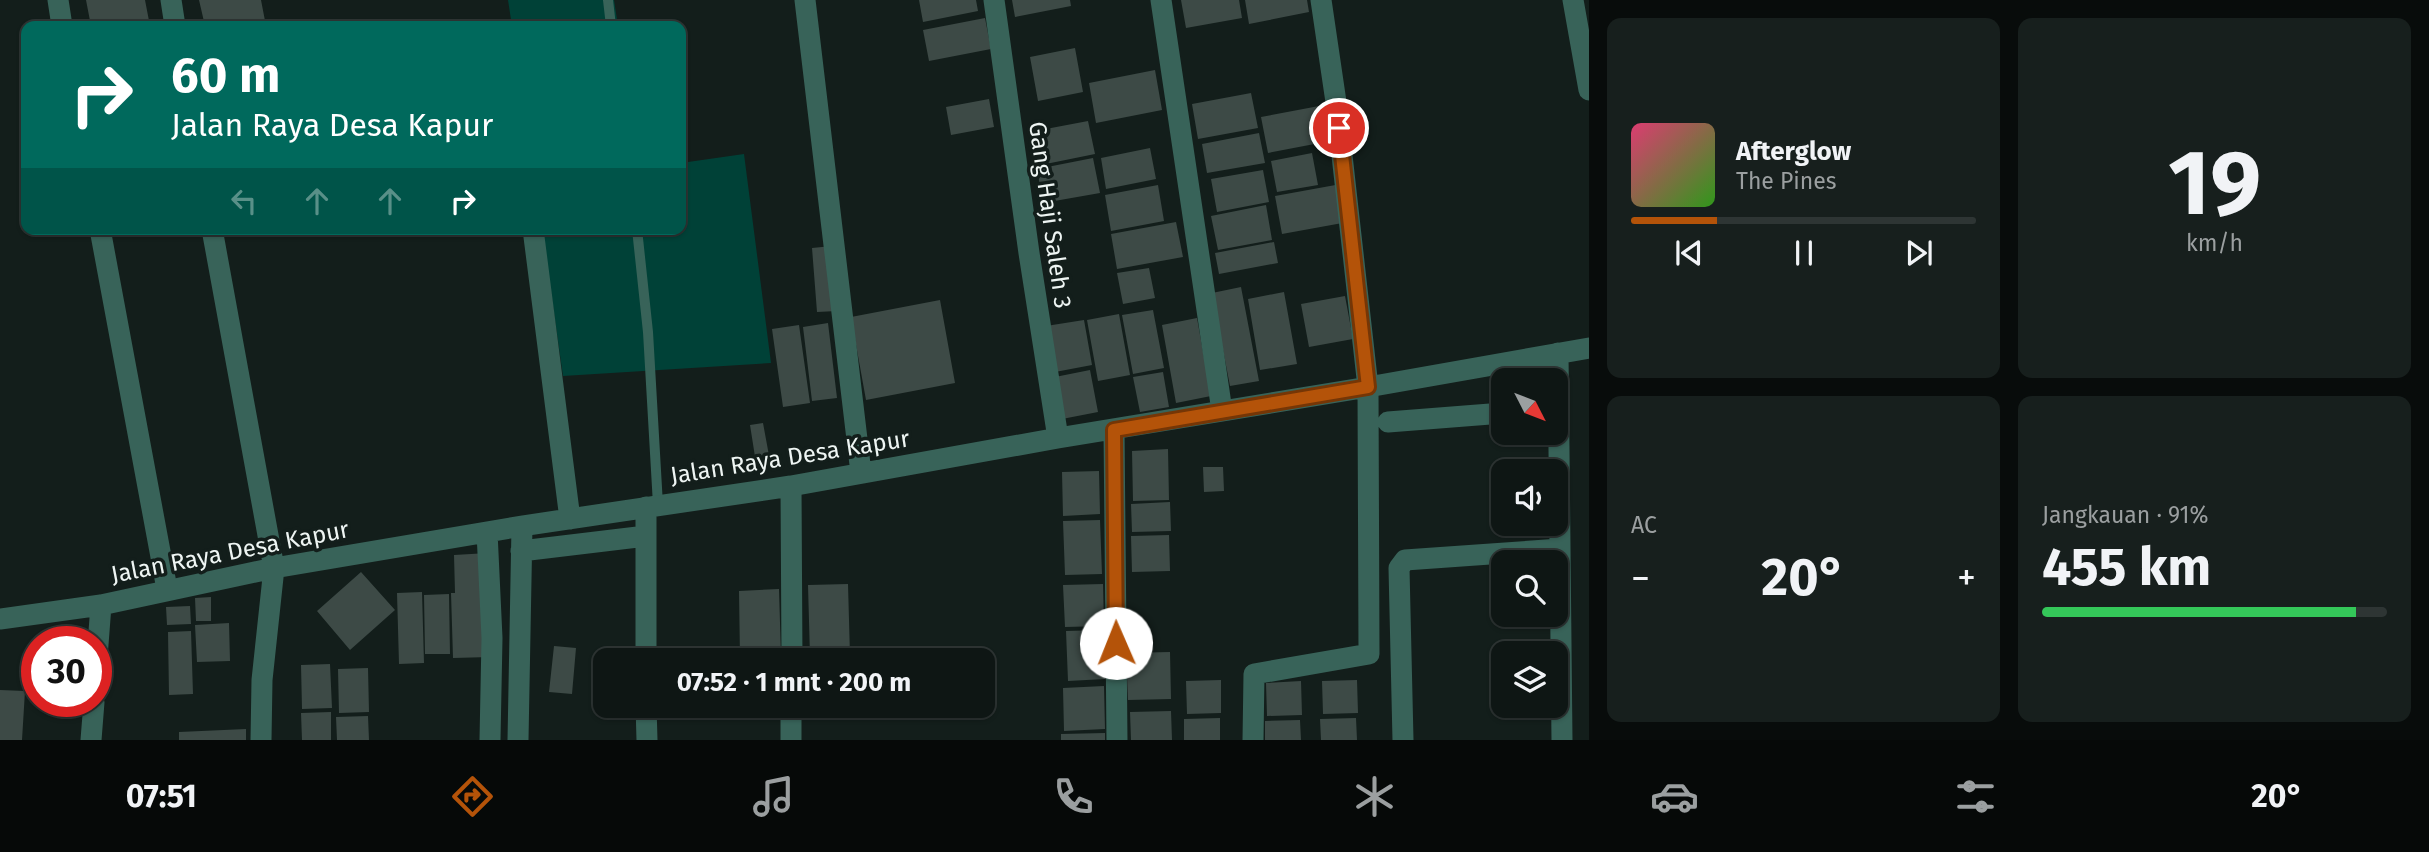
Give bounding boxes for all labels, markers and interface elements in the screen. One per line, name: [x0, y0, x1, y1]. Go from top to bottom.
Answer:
text: 60 m: [171, 46, 280, 105]
icon: right: [56, 49, 147, 140]
pin: [1309, 98, 1369, 158]
text: Jalan Raya Desa Kapur: [171, 106, 493, 144]
icon: arrive: [1320, 109, 1358, 147]
street label: Gang Haji Saleh 3: [1023, 120, 1077, 310]
text: 19: [2168, 129, 2261, 238]
text: Afterglow: [1736, 136, 1851, 167]
text: The Pines: [1736, 167, 1837, 195]
icon: left: [225, 182, 263, 220]
icon: ahead: [298, 182, 336, 220]
icon: ahead: [371, 182, 409, 220]
icon: right: [444, 182, 482, 220]
text: km/h: [2186, 229, 2243, 257]
icon: previous: [1670, 234, 1708, 272]
icon: pause: [1785, 234, 1823, 272]
icon: next: [1900, 234, 1938, 272]
north arrow: [1491, 368, 1568, 444]
map controls: [1491, 368, 1568, 718]
street label: Jalan Raya Desa Kapur: [668, 424, 912, 490]
button: sound: [1491, 459, 1568, 536]
text: Jangkauan · 91%: [2042, 501, 2209, 529]
text: AC: [1631, 511, 1657, 539]
street label: Jalan Raya Desa Kapur: [109, 515, 352, 589]
text: 455 km: [2042, 536, 2211, 599]
text: 20°: [1761, 546, 1846, 609]
button: search: [1491, 550, 1568, 627]
text: −: [1631, 555, 1650, 601]
text: +: [1957, 555, 1976, 601]
position arrow: [1079, 606, 1153, 680]
speed limit sign: 30: [21, 626, 112, 717]
button: layers: [1491, 641, 1568, 718]
text: 07:52 · 1 mnt · 200 m: [677, 667, 911, 698]
icon: directions: [448, 772, 497, 821]
icon: music: [749, 772, 798, 821]
icon: phone: [1049, 772, 1098, 821]
icon: climate: [1350, 772, 1399, 821]
icon: car: [1650, 772, 1699, 821]
icon: filters: [1951, 772, 2000, 821]
text: 07:51: [126, 777, 197, 815]
text: 20°: [2251, 777, 2303, 815]

